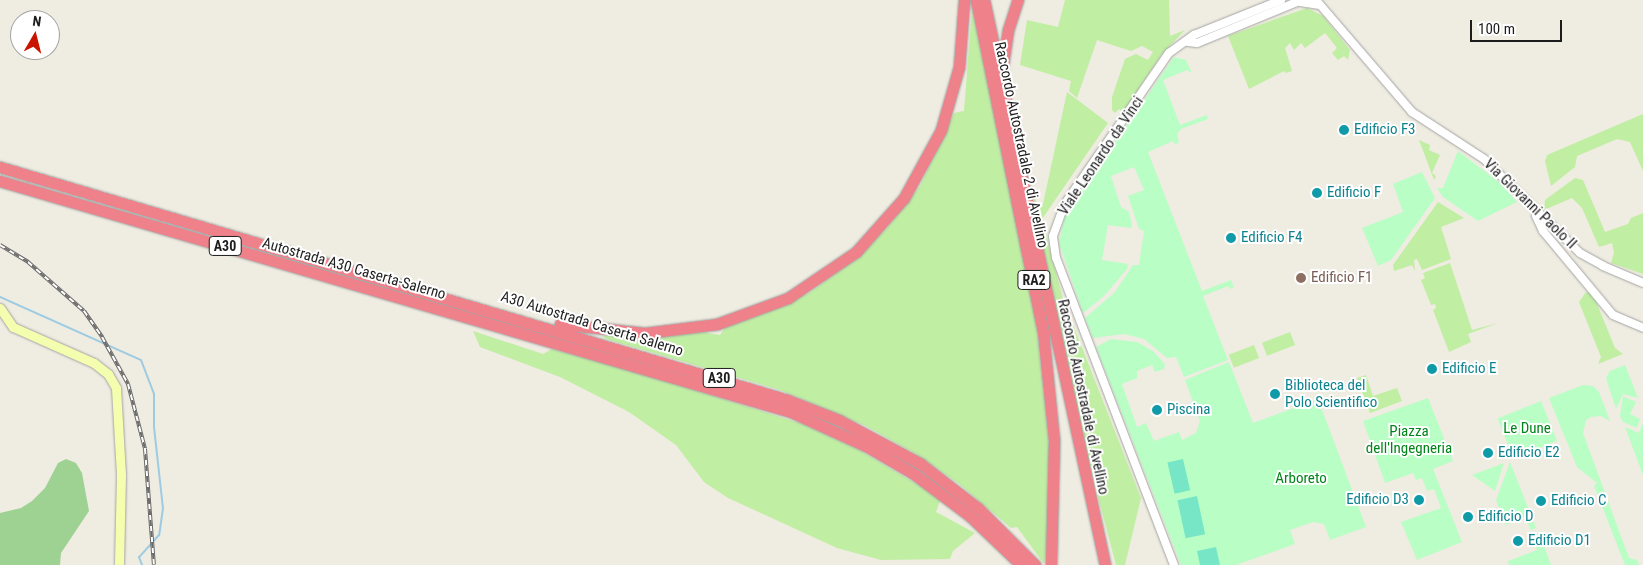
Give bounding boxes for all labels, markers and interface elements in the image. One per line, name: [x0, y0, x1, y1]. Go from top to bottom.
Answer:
north arrow: [10, 10, 60, 60]
scale bar: [1473, 10, 1566, 42]
text: N: [32, 13, 42, 30]
text: 100 m: [1478, 20, 1515, 38]
street label: Raccordo Autostradale 2 di Avellino: [990, 40, 1052, 250]
street label: Viale Leonardo da Vinci: [1055, 93, 1147, 219]
place label: Edificio F3: [1354, 121, 1416, 139]
marker: Edificio F3: [1338, 124, 1350, 136]
street label: Via Giovanni Paolo II: [1480, 155, 1580, 253]
place label: Edificio F: [1327, 184, 1381, 202]
marker: Edificio F: [1311, 187, 1323, 199]
place label: Edificio F4: [1241, 229, 1303, 247]
marker: Edificio F4: [1225, 232, 1237, 244]
street label: Autostrada A30 Caserta-Salerno: [260, 234, 448, 304]
road number: A30: [208, 235, 242, 258]
road number: RA2: [1016, 268, 1052, 292]
place label: Edificio F1: [1311, 269, 1373, 287]
marker: Edificio F1: [1295, 272, 1307, 284]
street label: A30 Autostrada Caserta Salerno: [499, 288, 685, 360]
street label: Raccordo Autostradale di Avellino: [1053, 298, 1113, 496]
place label: Edificio E: [1442, 360, 1496, 378]
marker: Edificio E: [1426, 363, 1438, 375]
road number: A30: [702, 366, 736, 389]
place label: Biblioteca del Polo Scientifico: [1285, 376, 1377, 411]
marker: Biblioteca del Polo Scientifico: [1269, 388, 1281, 400]
place label: Piscina: [1167, 401, 1210, 419]
marker: Piscina: [1151, 404, 1163, 416]
park label: Le Dune: [1503, 420, 1551, 438]
park label: Piazza dell'Ingegneria: [1366, 422, 1452, 457]
place label: Edificio E2: [1498, 444, 1560, 462]
marker: Edificio E2: [1482, 447, 1494, 459]
park label: Arboreto: [1275, 470, 1327, 488]
place label: Edificio D3: [1346, 491, 1409, 509]
place label: Edificio C: [1551, 492, 1606, 510]
marker: Edificio D3: [1413, 494, 1425, 506]
marker: Edificio C: [1535, 495, 1547, 507]
place label: Edificio D: [1478, 508, 1533, 526]
marker: Edificio D: [1462, 511, 1474, 523]
place label: Edificio D1: [1528, 532, 1591, 550]
marker: Edificio D1: [1512, 535, 1524, 547]

